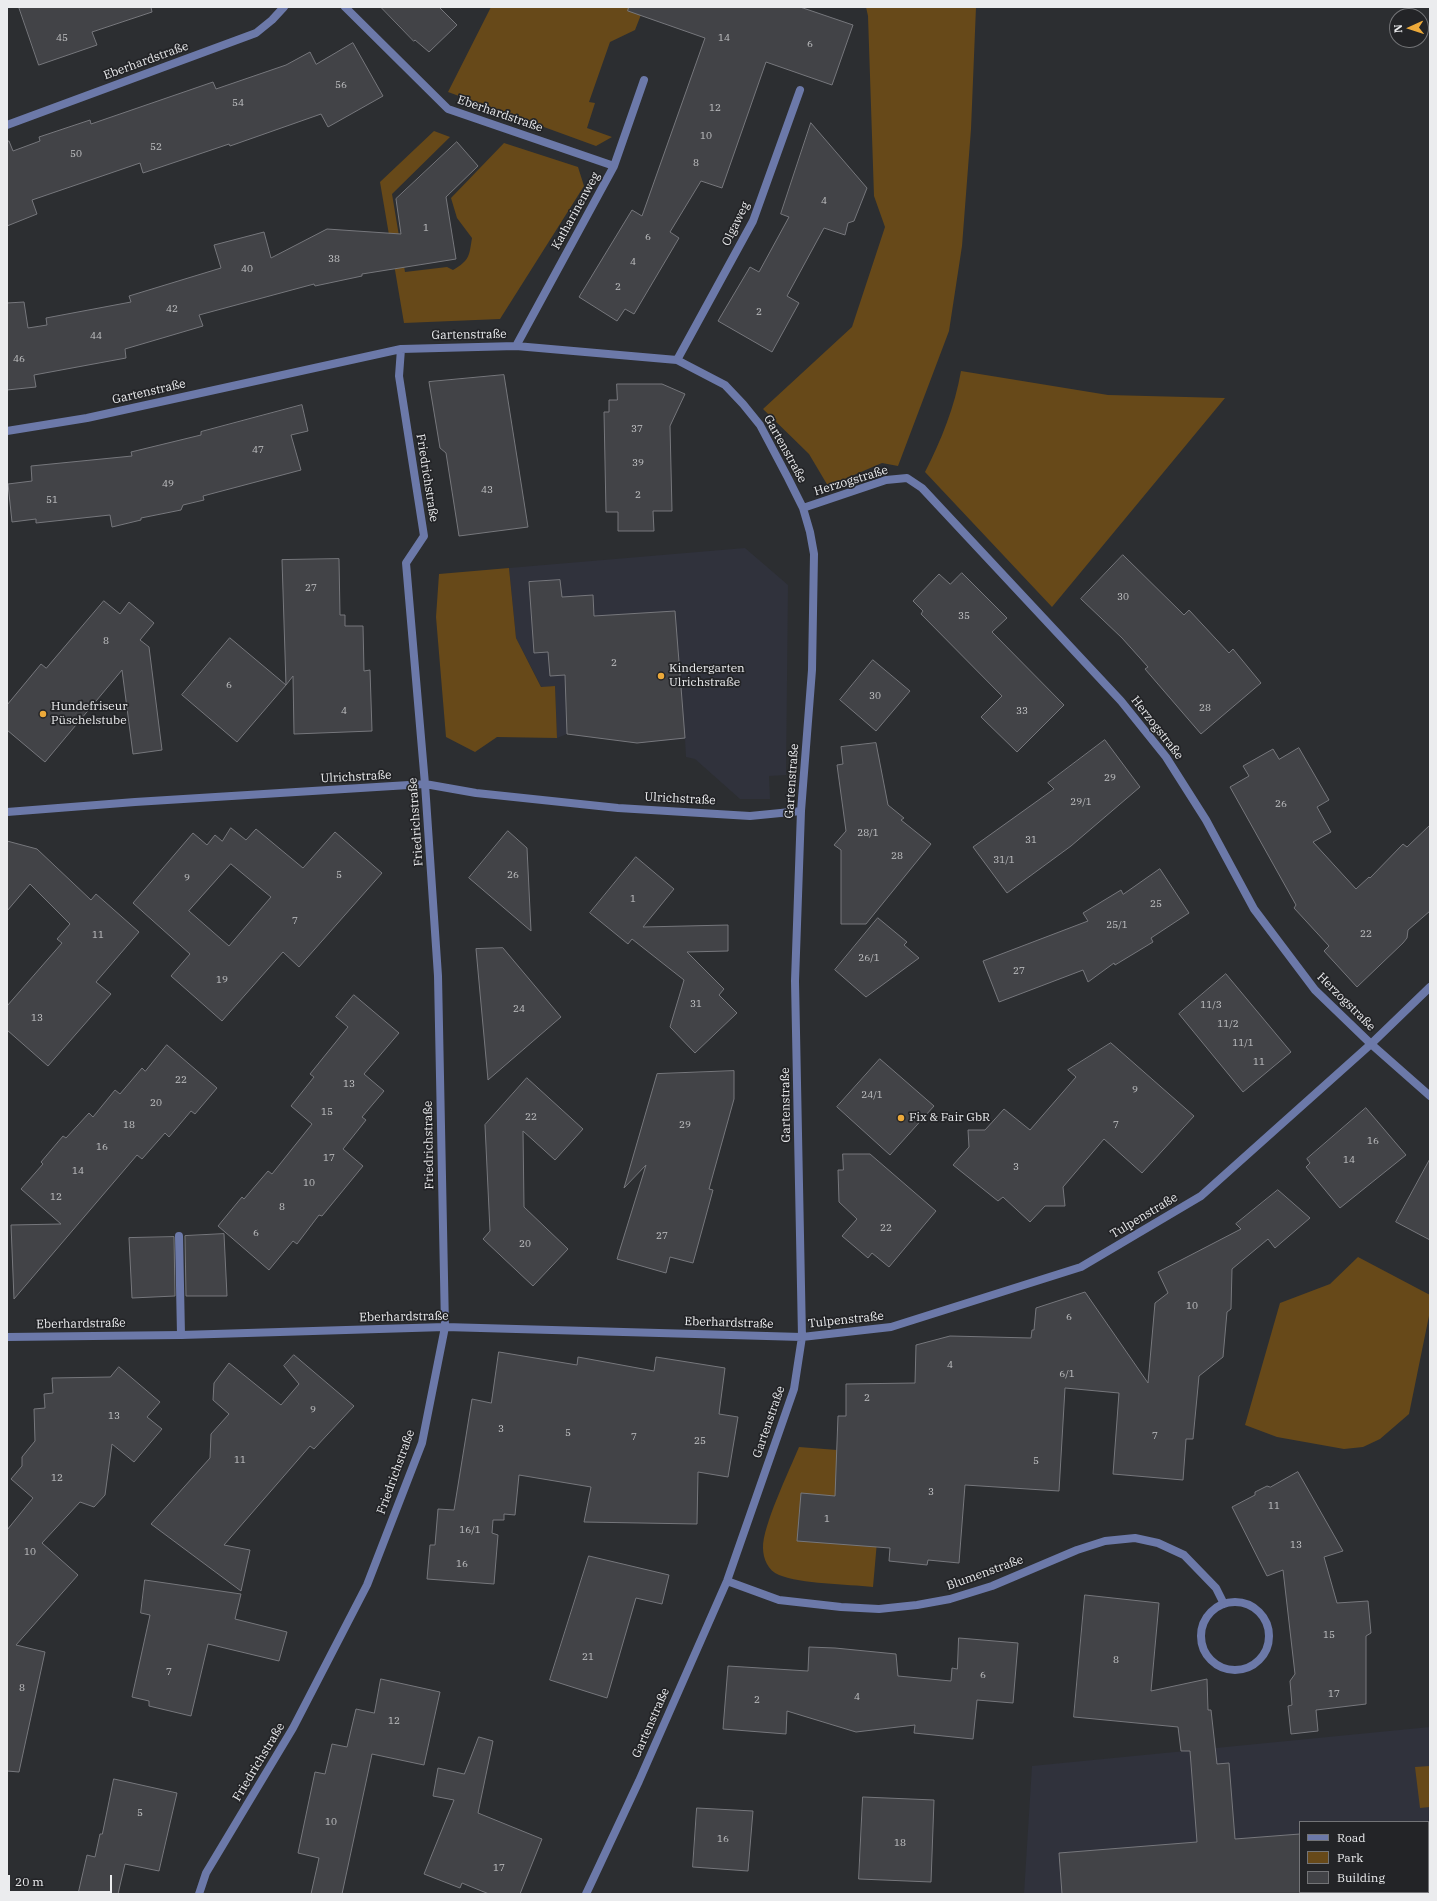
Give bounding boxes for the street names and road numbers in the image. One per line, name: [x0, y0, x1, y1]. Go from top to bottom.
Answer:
street label: Eberhardstraße: [102, 39, 190, 83]
street label: Eberhardstraße: [455, 93, 545, 135]
street label: Katharinenweg: [549, 170, 603, 252]
street label: Olgaweg: [719, 200, 753, 248]
street label: Gartenstraße: [431, 327, 507, 343]
street label: Gartenstraße: [111, 377, 187, 407]
street label: Gartenstraße: [760, 413, 810, 485]
street label: Friedrichstraße: [413, 433, 441, 523]
street label: Herzogstraße: [812, 463, 890, 499]
street label: Herzogstraße: [1128, 693, 1186, 763]
street label: Gartenstraße: [782, 743, 802, 819]
street label: Ulrichstraße: [320, 768, 392, 786]
street label: Friedrichstraße: [406, 777, 426, 867]
street label: Ulrichstraße: [644, 790, 716, 808]
street label: Herzogstraße: [1314, 970, 1378, 1034]
street label: Gartenstraße: [778, 1067, 794, 1143]
street label: Friedrichstraße: [421, 1100, 437, 1190]
street label: Tulpenstraße: [1108, 1190, 1180, 1242]
street label: Eberhardstraße: [359, 1309, 449, 1325]
street label: Tulpenstraße: [807, 1309, 885, 1331]
street label: Eberhardstraße: [684, 1314, 774, 1332]
street label: Eberhardstraße: [36, 1316, 126, 1332]
street label: Gartenstraße: [750, 1384, 788, 1460]
street label: Friedrichstraße: [374, 1428, 418, 1516]
street label: Blumenstraße: [945, 1552, 1025, 1594]
street label: Gartenstraße: [629, 1686, 673, 1760]
street label: Friedrichstraße: [230, 1720, 288, 1804]

